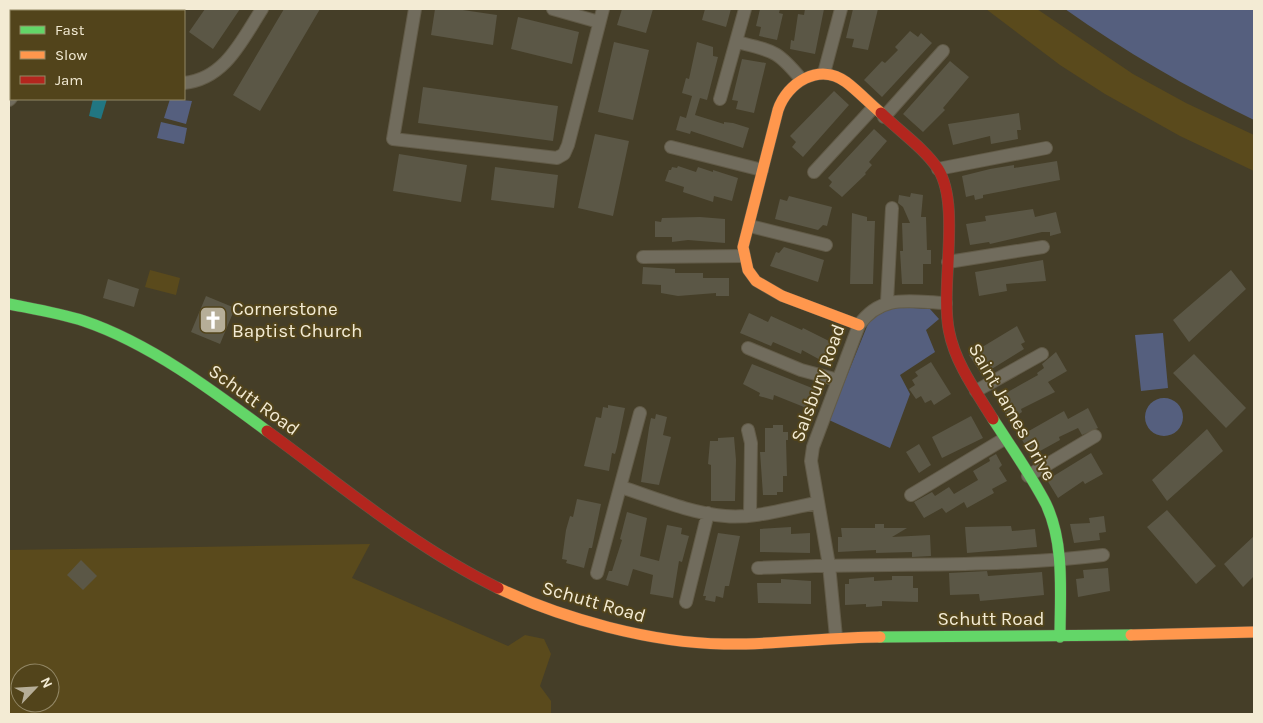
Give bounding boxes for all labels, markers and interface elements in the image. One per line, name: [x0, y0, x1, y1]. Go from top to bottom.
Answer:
legend: [10, 10, 185, 100]
text: Fast: [55, 21, 85, 39]
text: Slow: [55, 46, 87, 64]
text: Jam: [55, 71, 83, 89]
place label: Cornerstone Baptist Church: [232, 298, 363, 342]
church icon: Cornerstone Baptist Church: [198, 305, 228, 335]
street label: Salsbury Road: [786, 321, 850, 445]
street label: Saint James Drive: [964, 339, 1060, 485]
street label: Schutt Road: [204, 360, 304, 440]
street label: Schutt Road: [540, 577, 648, 627]
street label: Schutt Road: [938, 608, 1044, 630]
north arrow: [10, 663, 60, 713]
text: N: [37, 675, 56, 691]

